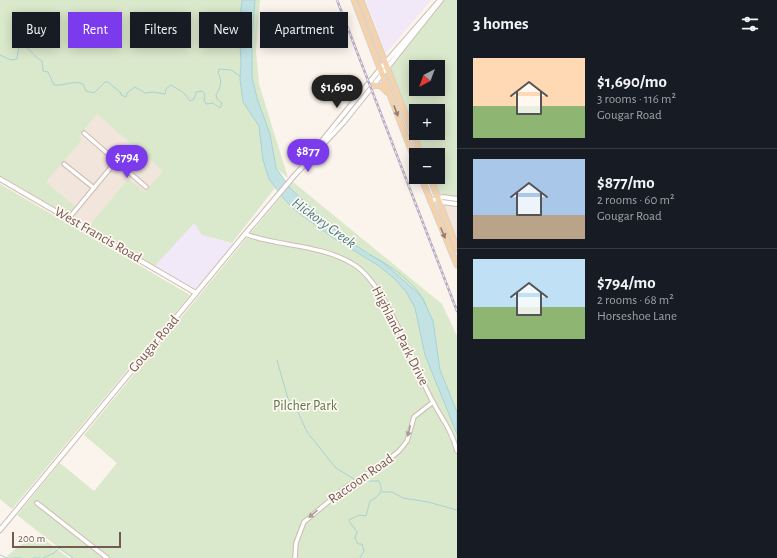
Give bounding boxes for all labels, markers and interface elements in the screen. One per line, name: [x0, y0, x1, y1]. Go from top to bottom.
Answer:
chip: Buy: [12, 12, 60, 48]
chip: Rent: [68, 12, 122, 48]
chip: Filters: [130, 12, 191, 48]
chip: New: [199, 12, 252, 48]
chip: Apartment: [260, 12, 348, 48]
icon: filters: [739, 13, 761, 35]
text: 3 homes: [473, 15, 529, 32]
north arrow: [409, 60, 445, 96]
map controls: [409, 60, 445, 184]
text: $1,690/mo: [597, 73, 667, 90]
icon: home: [505, 74, 553, 122]
pin: $1,690: [304, 75, 370, 109]
text: $1,690: [321, 81, 353, 94]
text: 3 rooms · 116 m²: [597, 93, 676, 106]
button: +: [409, 104, 445, 140]
one-way arrow: [393, 105, 399, 117]
text: Gougar Road: [597, 109, 662, 122]
pin: $877: [284, 139, 332, 173]
pin: $794: [103, 145, 151, 179]
text: $877: [296, 145, 320, 158]
button: −: [409, 148, 445, 184]
text: $794: [115, 151, 139, 164]
text: $877/mo: [597, 174, 655, 191]
icon: home: [505, 175, 553, 223]
text: 2 rooms · 60 m²: [597, 194, 674, 207]
water label: Hickory Creek: [289, 195, 359, 251]
street label: West Francis Road: [52, 204, 144, 266]
text: Gougar Road: [597, 210, 662, 223]
one-way arrow: [440, 228, 446, 239]
text: $794/mo: [597, 274, 656, 291]
icon: home: [505, 275, 553, 323]
street label: Highland Park Drive: [369, 284, 431, 388]
text: 2 rooms · 68 m²: [597, 294, 674, 307]
text: Horseshoe Lane: [597, 310, 677, 323]
street label: Gougar Road: [126, 313, 182, 375]
park label: Pilcher Park: [273, 399, 338, 413]
one-way arrow: [406, 425, 412, 437]
street label: Raccoon Road: [326, 452, 396, 506]
one-way arrow: [307, 509, 318, 518]
scale bar: [12, 530, 121, 549]
text: 200 m: [18, 533, 45, 544]

